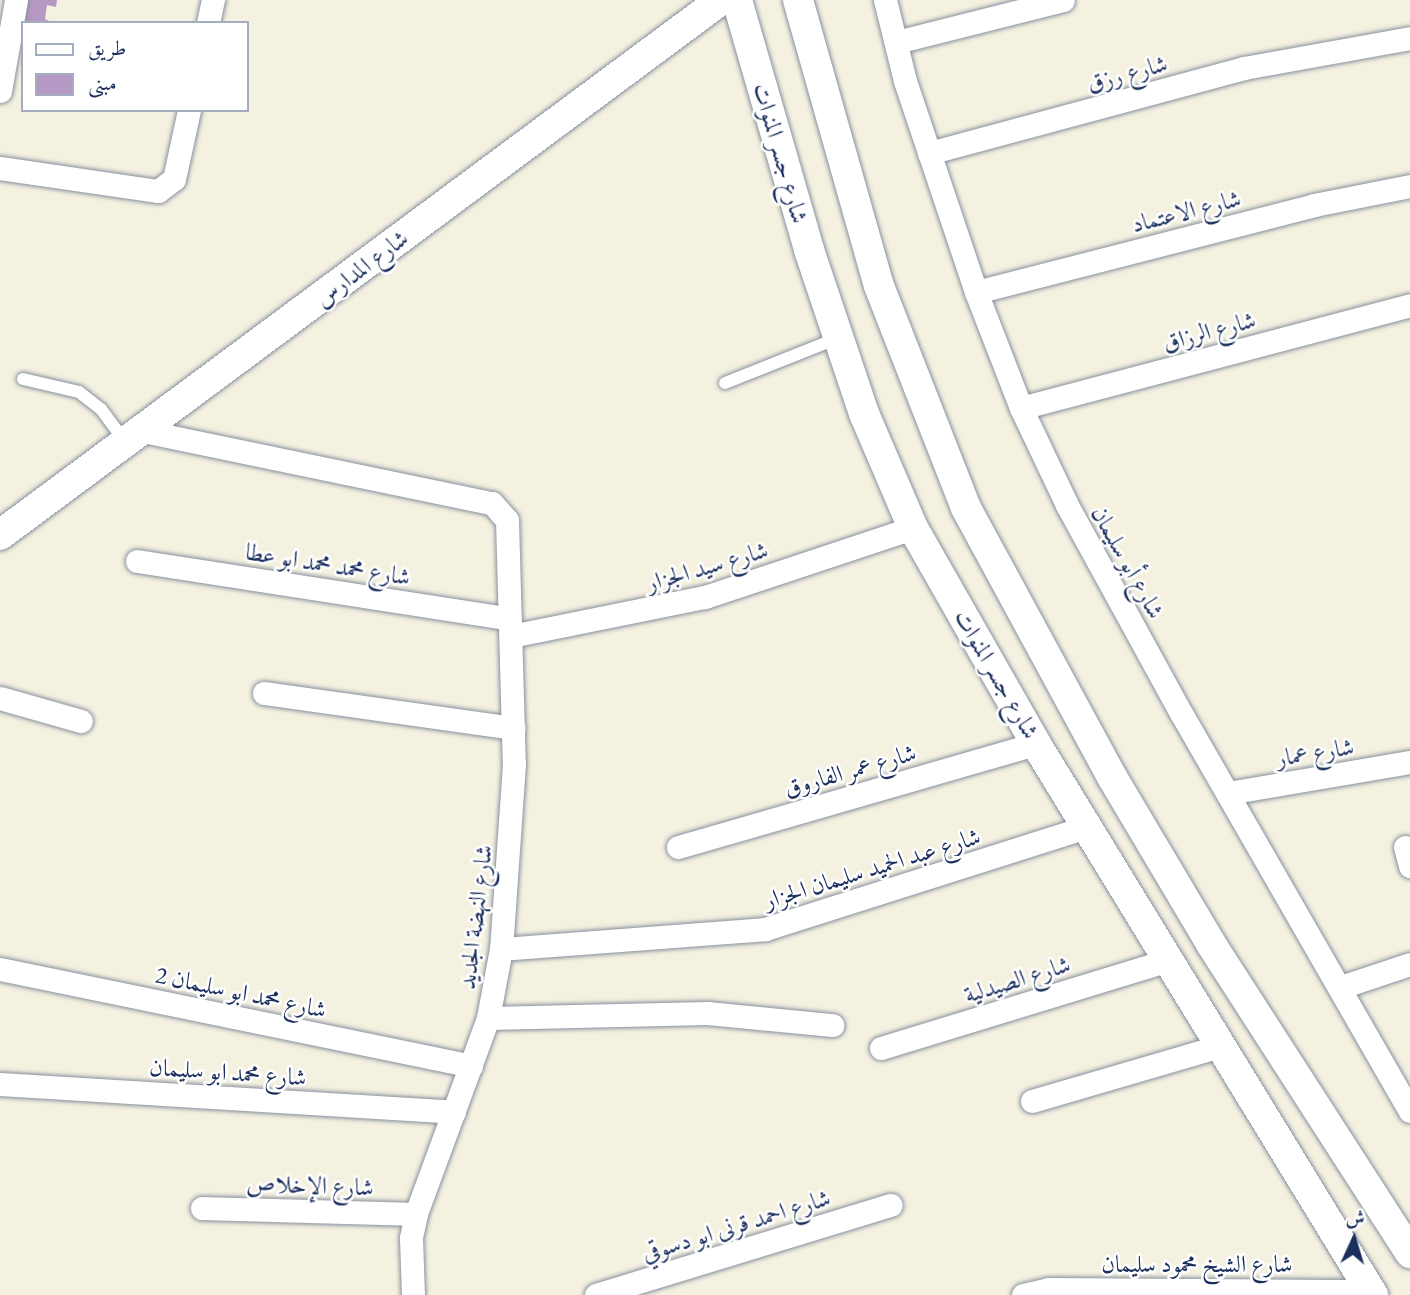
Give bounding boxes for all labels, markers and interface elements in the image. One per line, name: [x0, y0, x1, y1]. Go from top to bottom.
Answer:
legend: [21, 21, 248, 112]
text: طريق: [88, 34, 126, 61]
street label: شارع رزق: [1084, 48, 1170, 98]
text: مبنى: [88, 69, 117, 96]
street label: شارع جسر المنوات: [747, 79, 815, 227]
street label: شارع الاعتماد: [1128, 184, 1244, 238]
street label: شارع المدارس: [308, 223, 414, 313]
street label: شارع الرزاق: [1159, 305, 1259, 357]
street label: شارع أبو سليمان: [1085, 501, 1171, 623]
street label: شارع سيد الجزار: [643, 535, 771, 597]
street label: شارع محمد محمد ابو عطا: [243, 537, 413, 591]
street label: شارع جسر المنوات: [948, 604, 1046, 744]
street label: شارع عمار: [1274, 732, 1356, 772]
street label: شارع عمر الفاروق: [781, 737, 919, 803]
street label: شارع عبد الحميد سليمان الجزار: [760, 821, 984, 915]
street label: شارع النهضة الجديد: [452, 843, 498, 991]
street label: شارع الصيدلية: [960, 949, 1074, 1009]
street label: شارع محمد ابو سليمان 2: [153, 960, 329, 1024]
street label: شارع محمد ابو سليمان: [148, 1052, 308, 1092]
street label: شارع الإخلاص: [246, 1168, 374, 1202]
street label: شارع احمد قرنى ابو دسوقي: [638, 1183, 834, 1267]
north arrow: [1319, 1204, 1389, 1274]
text: ش: [1345, 1204, 1366, 1231]
street label: شارع الشيخ محمود سليمان: [1101, 1250, 1293, 1278]

